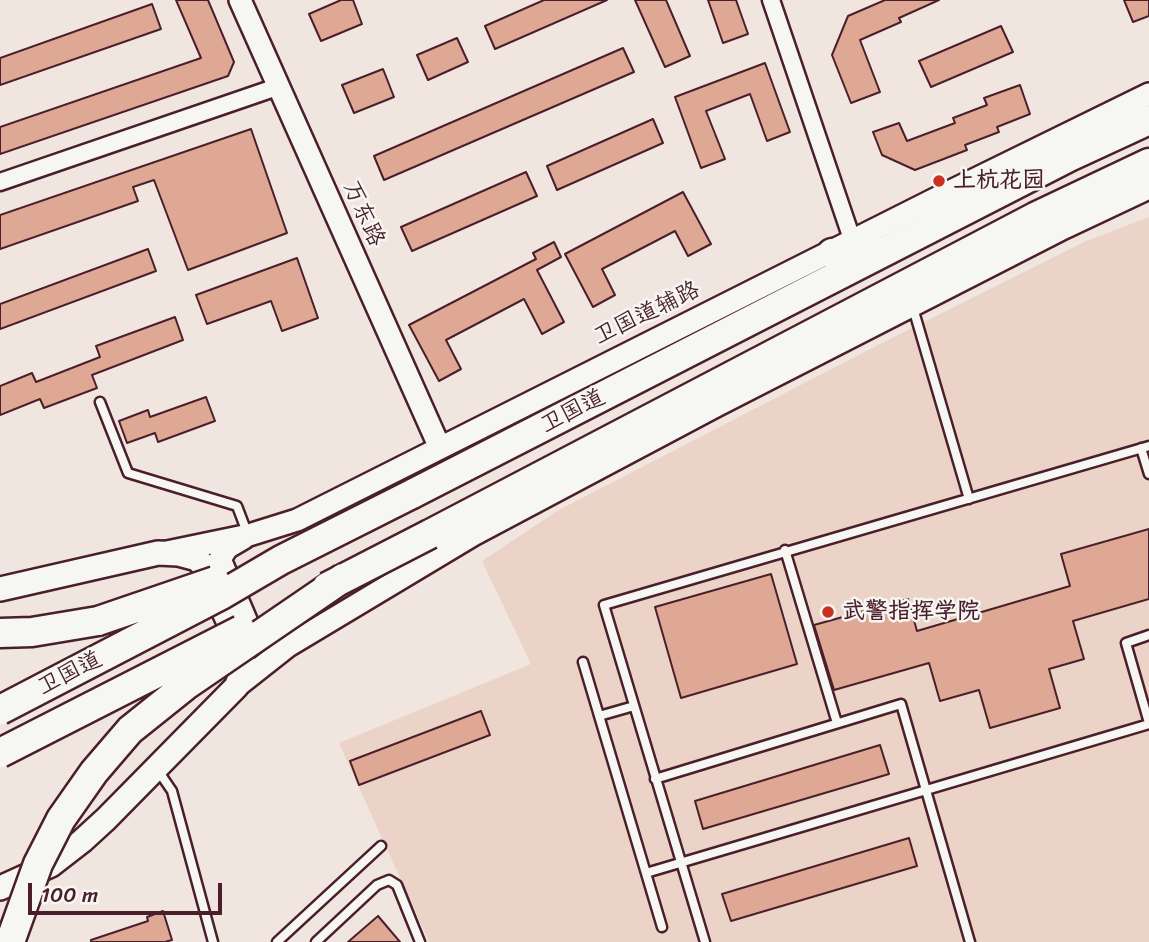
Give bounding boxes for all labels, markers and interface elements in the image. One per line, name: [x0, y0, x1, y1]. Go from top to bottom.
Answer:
place label: 上杭花园: [953, 167, 1045, 195]
marker: 上杭花园: [931, 173, 947, 189]
street label: 万东路: [336, 177, 390, 251]
street label: 卫国道辅路: [589, 276, 705, 352]
street label: 卫国道: [536, 384, 610, 440]
place label: 武警指挥学院: [842, 598, 980, 626]
marker: 武警指挥学院: [820, 604, 836, 620]
street label: 卫国道: [33, 646, 107, 702]
scale bar: [32, 869, 226, 913]
text: 100 m: [41, 876, 98, 914]

